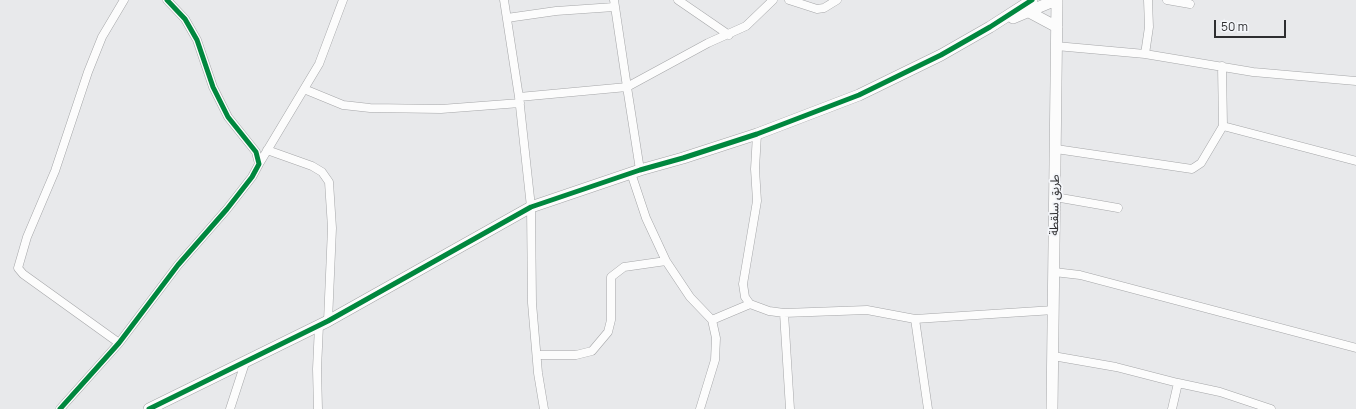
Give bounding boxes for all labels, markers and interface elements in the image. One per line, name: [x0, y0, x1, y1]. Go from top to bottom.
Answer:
scale bar: [1216, 12, 1288, 38]
text: 50 m: [1221, 18, 1248, 35]
street label: طريق سلقطة: [1047, 174, 1063, 236]

